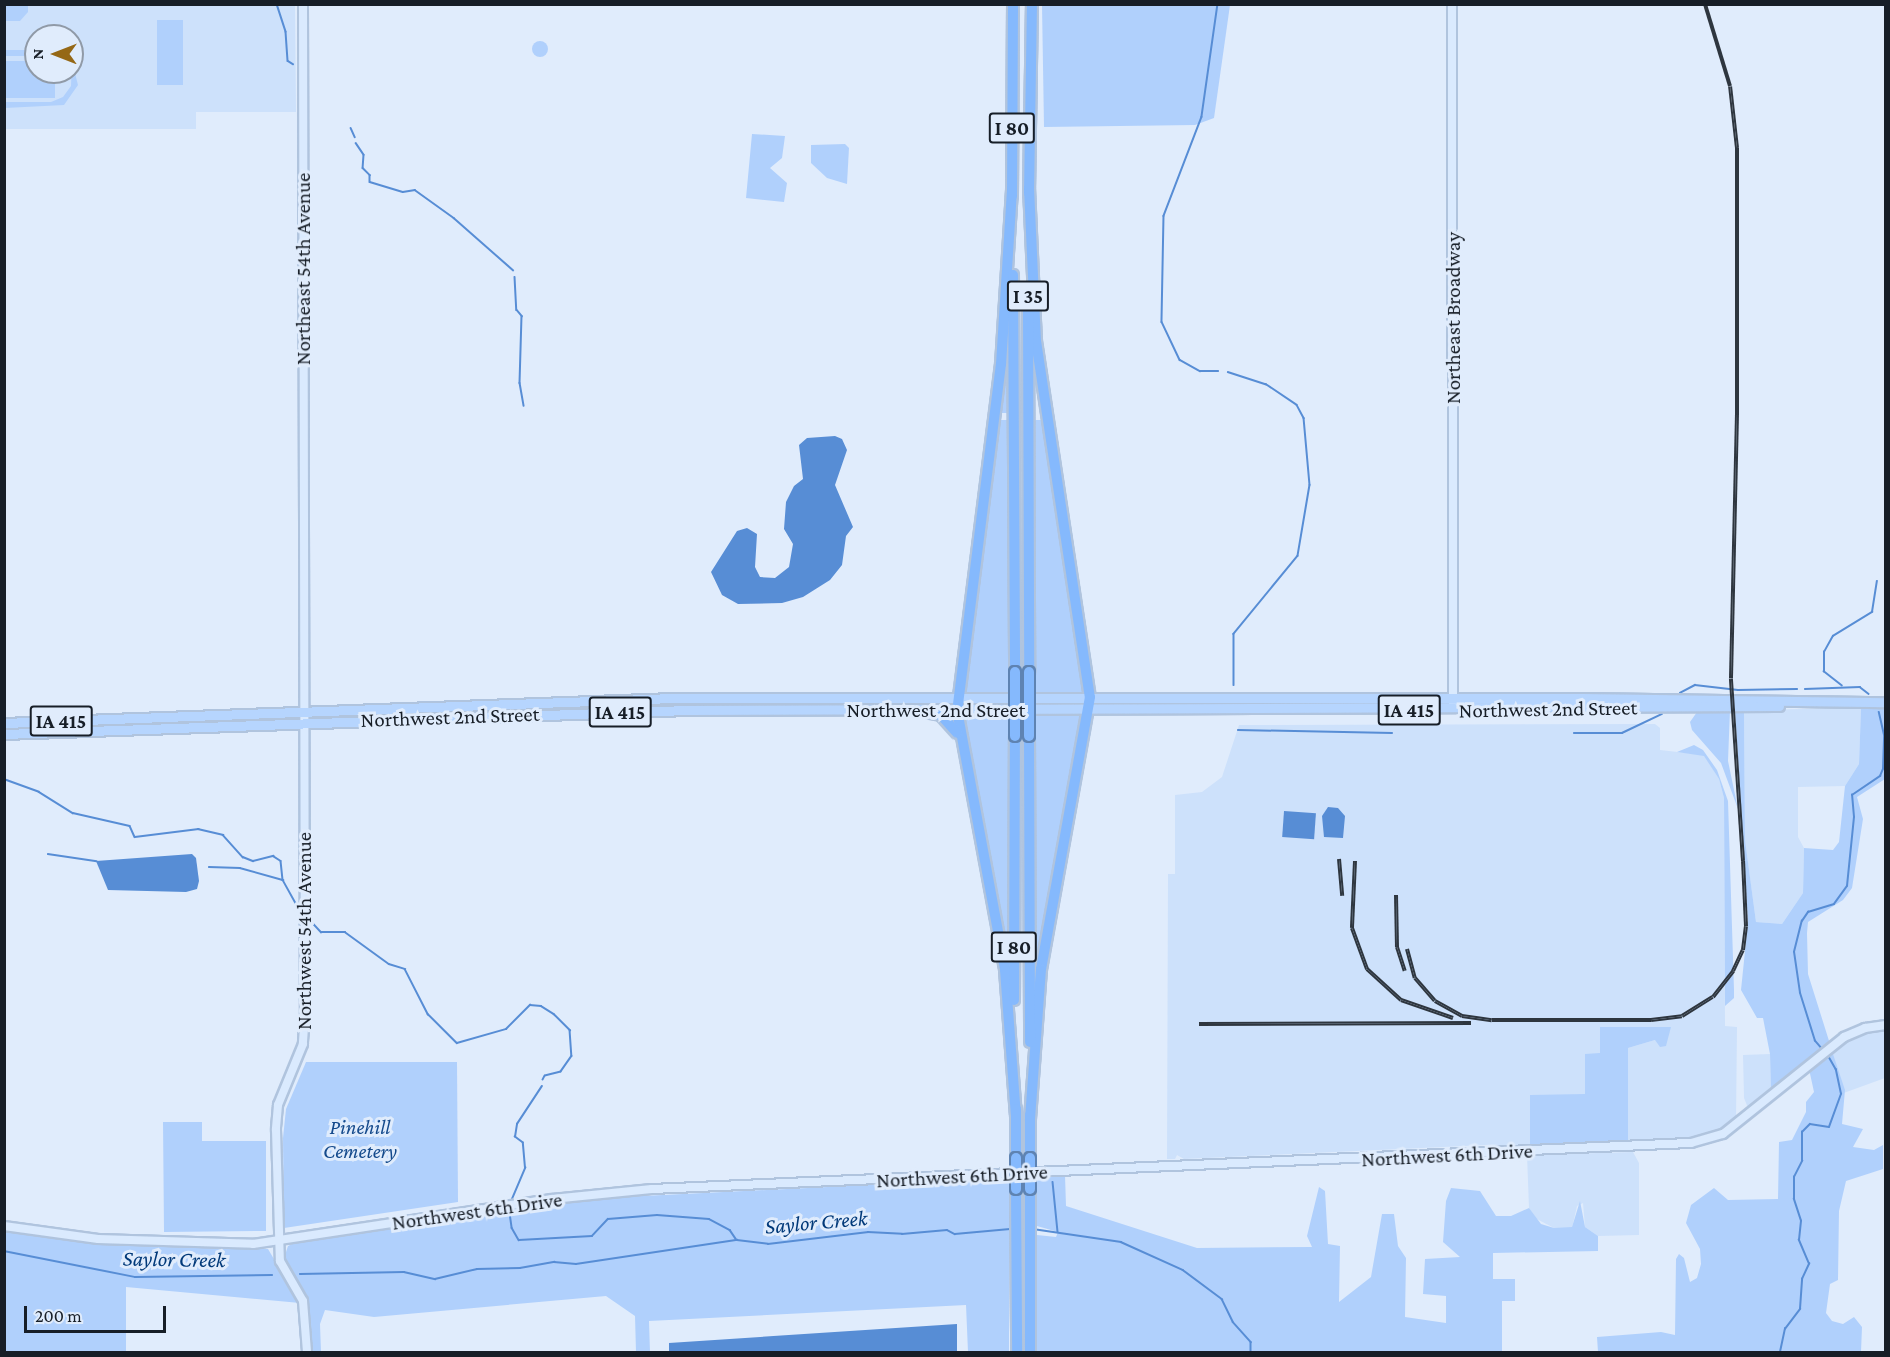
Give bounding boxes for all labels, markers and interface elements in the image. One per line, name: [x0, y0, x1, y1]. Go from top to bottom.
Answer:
north arrow: [24, 24, 84, 84]
text: N: [29, 49, 46, 59]
road number: I 80: [988, 111, 1036, 145]
street label: Northeast 54th Avenue: [290, 173, 316, 365]
street label: Northeast Broadway: [1440, 232, 1466, 404]
road number: I 35: [1006, 279, 1050, 313]
road number: IA 415: [1378, 693, 1440, 727]
road number: IA 415: [588, 695, 652, 729]
street label: Northwest 2nd Street: [1458, 695, 1638, 723]
street label: Northwest 2nd Street: [847, 697, 1025, 723]
street label: Northwest 2nd Street: [360, 701, 540, 733]
road number: IA 415: [29, 704, 92, 738]
street label: Northwest 54th Avenue: [291, 832, 317, 1030]
road number: I 80: [990, 930, 1038, 964]
park label: Pinehill Cemetery: [323, 1114, 397, 1164]
street label: Northwest 6th Drive: [1361, 1138, 1533, 1172]
street label: Northwest 6th Drive: [876, 1159, 1048, 1193]
street label: Northwest 6th Drive: [390, 1187, 564, 1235]
water label: Saylor Creek: [764, 1204, 868, 1240]
water label: Saylor Creek: [122, 1245, 226, 1273]
scale bar: [27, 1294, 170, 1332]
text: 200 m: [35, 1306, 82, 1326]

